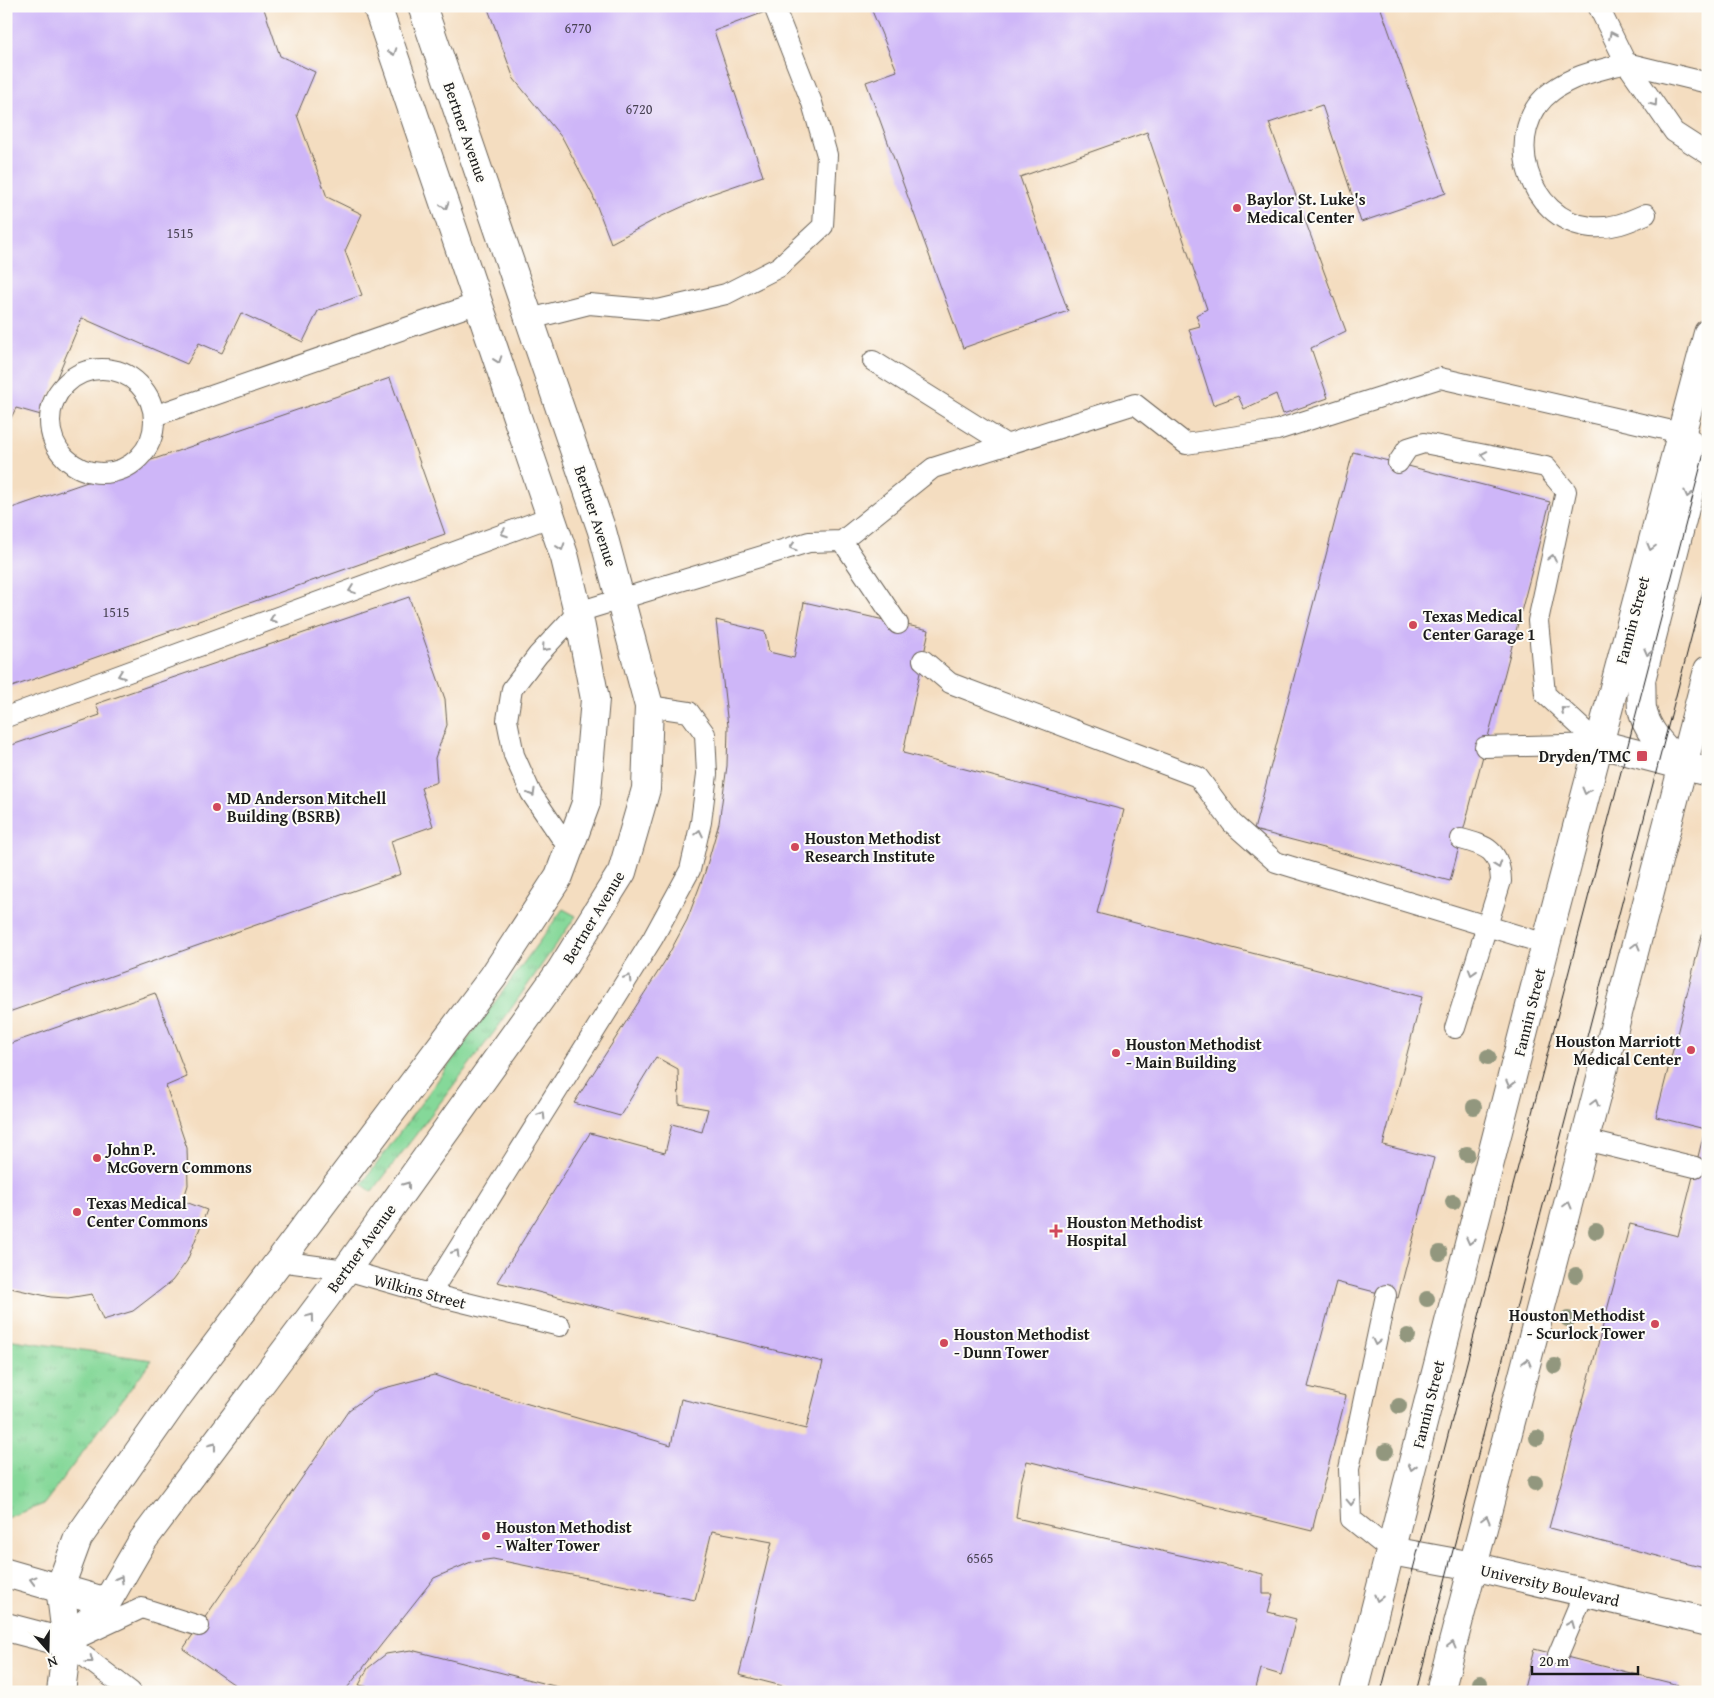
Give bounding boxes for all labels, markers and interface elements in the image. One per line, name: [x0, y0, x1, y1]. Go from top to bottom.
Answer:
house number: 6770: [565, 18, 592, 38]
one-way arrow: [1608, 31, 1618, 40]
one-way arrow: [387, 48, 397, 56]
street label: Bertner Avenue: [438, 79, 494, 185]
one-way arrow: [1648, 97, 1657, 107]
house number: 6720: [626, 99, 653, 119]
place label: Baylor St. Luke's Medical Center: [1247, 187, 1366, 229]
one-way arrow: [439, 201, 449, 210]
marker: Baylor St. Luke's Medical Center: [1231, 202, 1243, 214]
house number: 1515: [167, 223, 193, 243]
one-way arrow: [492, 355, 502, 364]
one-way arrow: [1480, 451, 1489, 461]
street label: Bertner Avenue: [568, 463, 624, 569]
one-way arrow: [1683, 490, 1694, 499]
one-way arrow: [501, 527, 509, 537]
one-way arrow: [555, 542, 565, 551]
one-way arrow: [790, 542, 798, 552]
one-way arrow: [1646, 543, 1657, 552]
one-way arrow: [1546, 554, 1556, 562]
street label: Fannin Street: [1609, 573, 1655, 667]
one-way arrow: [348, 584, 357, 594]
house number: 1515: [103, 602, 129, 622]
place label: Texas Medical Center Garage 1: [1423, 604, 1536, 646]
one-way arrow: [270, 613, 278, 623]
marker: Texas Medical Center Garage 1: [1407, 619, 1419, 631]
one-way arrow: [542, 642, 551, 651]
one-way arrow: [1643, 647, 1654, 656]
one-way arrow: [117, 669, 126, 679]
one-way arrow: [1560, 707, 1569, 716]
place label: Dryden/TMC: [1539, 744, 1631, 768]
marker: Dryden/TMC: [1635, 749, 1649, 763]
place label: MD Anderson Mitchell Building (BSRB): [227, 786, 386, 828]
one-way arrow: [1581, 787, 1592, 796]
one-way arrow: [525, 788, 535, 797]
marker: MD Anderson Mitchell Building (BSRB): [211, 801, 223, 813]
place label: Houston Methodist Research Institute: [805, 826, 941, 868]
one-way arrow: [693, 828, 703, 837]
marker: Houston Methodist Research Institute: [789, 841, 801, 853]
one-way arrow: [1492, 860, 1502, 869]
street label: Bertner Avenue: [556, 866, 630, 968]
one-way arrow: [1630, 942, 1640, 950]
street label: Fannin Street: [1506, 965, 1552, 1059]
one-way arrow: [1468, 967, 1478, 976]
one-way arrow: [622, 974, 632, 983]
place label: Houston Marriott Medical Center: [1556, 1029, 1682, 1071]
place label: Houston Methodist - Main Building: [1126, 1032, 1262, 1074]
marker: Houston Marriott Medical Center: [1685, 1044, 1697, 1056]
marker: Houston Methodist - Main Building: [1110, 1047, 1122, 1059]
one-way arrow: [1505, 1079, 1516, 1088]
one-way arrow: [1589, 1099, 1599, 1107]
one-way arrow: [536, 1112, 545, 1121]
place label: John P. McGovern Commons: [104, 1137, 252, 1179]
marker: John P. McGovern Commons: [91, 1152, 103, 1164]
one-way arrow: [401, 1181, 410, 1191]
place label: Texas Medical Center Commons: [87, 1191, 208, 1233]
street label: Bertner Avenue: [321, 1199, 401, 1297]
one-way arrow: [1562, 1200, 1573, 1209]
marker: Texas Medical Center Commons: [71, 1206, 83, 1218]
place label: Houston Methodist Hospital: [1067, 1210, 1203, 1252]
marker: Houston Methodist Hospital: [1049, 1224, 1063, 1238]
one-way arrow: [1465, 1237, 1476, 1246]
one-way arrow: [449, 1249, 459, 1258]
street label: Wilkins Street: [371, 1267, 469, 1315]
place label: Houston Methodist - Scurlock Tower: [1509, 1303, 1646, 1345]
one-way arrow: [306, 1314, 314, 1323]
marker: Houston Methodist - Scurlock Tower: [1649, 1318, 1661, 1330]
place label: Houston Methodist - Dunn Tower: [954, 1322, 1090, 1364]
marker: Houston Methodist - Dunn Tower: [938, 1337, 950, 1349]
one-way arrow: [1371, 1338, 1381, 1347]
street label: Fannin Street: [1405, 1357, 1451, 1451]
one-way arrow: [1521, 1357, 1532, 1366]
one-way arrow: [208, 1443, 216, 1452]
one-way arrow: [1407, 1462, 1418, 1471]
one-way arrow: [1345, 1499, 1356, 1507]
place label: Houston Methodist - Walter Tower: [496, 1515, 632, 1557]
one-way arrow: [1480, 1515, 1491, 1524]
marker: Houston Methodist - Walter Tower: [480, 1530, 492, 1542]
house number: 6565: [967, 1548, 993, 1568]
street label: University Boulevard: [1478, 1557, 1622, 1613]
one-way arrow: [29, 1575, 38, 1586]
one-way arrow: [113, 1575, 123, 1584]
one-way arrow: [1374, 1594, 1384, 1602]
one-way arrow: [1565, 1620, 1575, 1629]
north arrow: [22, 1626, 72, 1676]
one-way arrow: [1447, 1641, 1457, 1649]
scale bar: [1532, 1643, 1638, 1675]
text: 20 m: [1539, 1650, 1570, 1671]
text: N: [44, 1651, 60, 1673]
one-way arrow: [84, 1654, 94, 1663]

